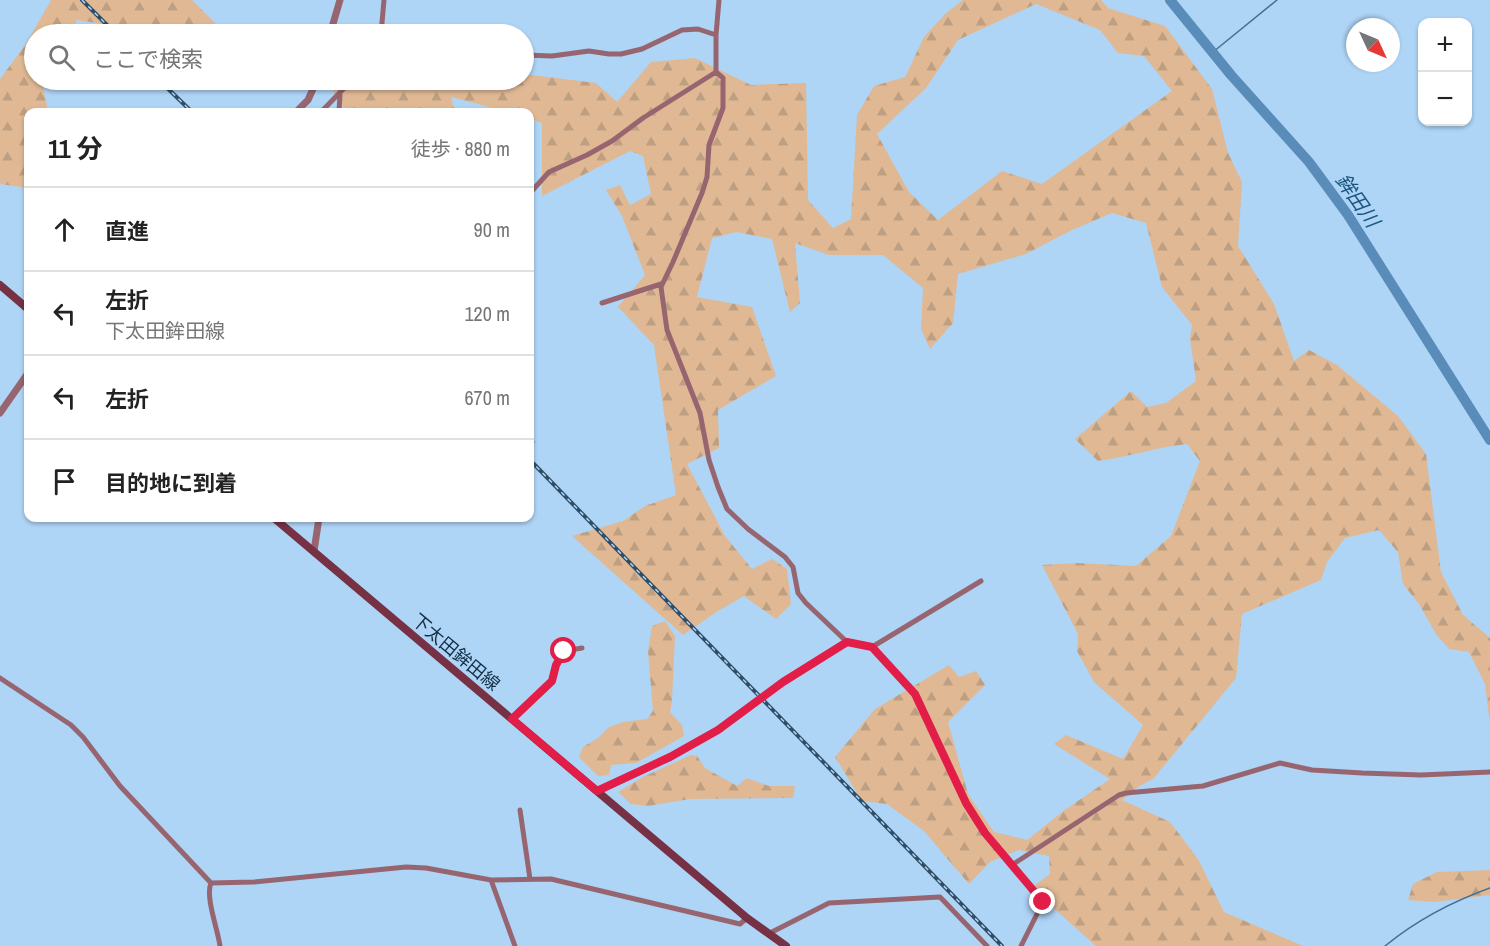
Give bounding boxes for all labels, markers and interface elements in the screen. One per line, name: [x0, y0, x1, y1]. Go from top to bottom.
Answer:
north arrow: [1346, 18, 1400, 72]
map controls: [1418, 18, 1472, 126]
button: +: [1418, 18, 1472, 72]
search box: [24, 24, 534, 90]
icon: search: [45, 41, 78, 74]
text: ここで検索: [93, 44, 203, 74]
button: −: [1418, 72, 1472, 126]
text: 11 分: [48, 131, 102, 166]
text: 徒歩 · 880 m: [411, 135, 510, 162]
water label: 鉾田川: [1330, 168, 1387, 234]
icon: ahead: [48, 213, 81, 246]
text: 直進: [105, 216, 149, 246]
text: 90 m: [474, 216, 510, 243]
text: 左折: [105, 285, 149, 315]
icon: left: [48, 297, 81, 330]
text: 120 m: [464, 300, 510, 327]
text: 下太田鉾田線: [105, 317, 225, 344]
icon: left: [48, 381, 81, 414]
text: 左折: [105, 384, 149, 414]
text: 670 m: [464, 384, 510, 411]
icon: arrive: [48, 465, 81, 498]
text: 目的地に到着: [105, 468, 237, 498]
street label: 下太田鉾田線: [407, 608, 505, 696]
route start: [550, 637, 576, 663]
route end: [1029, 888, 1055, 914]

